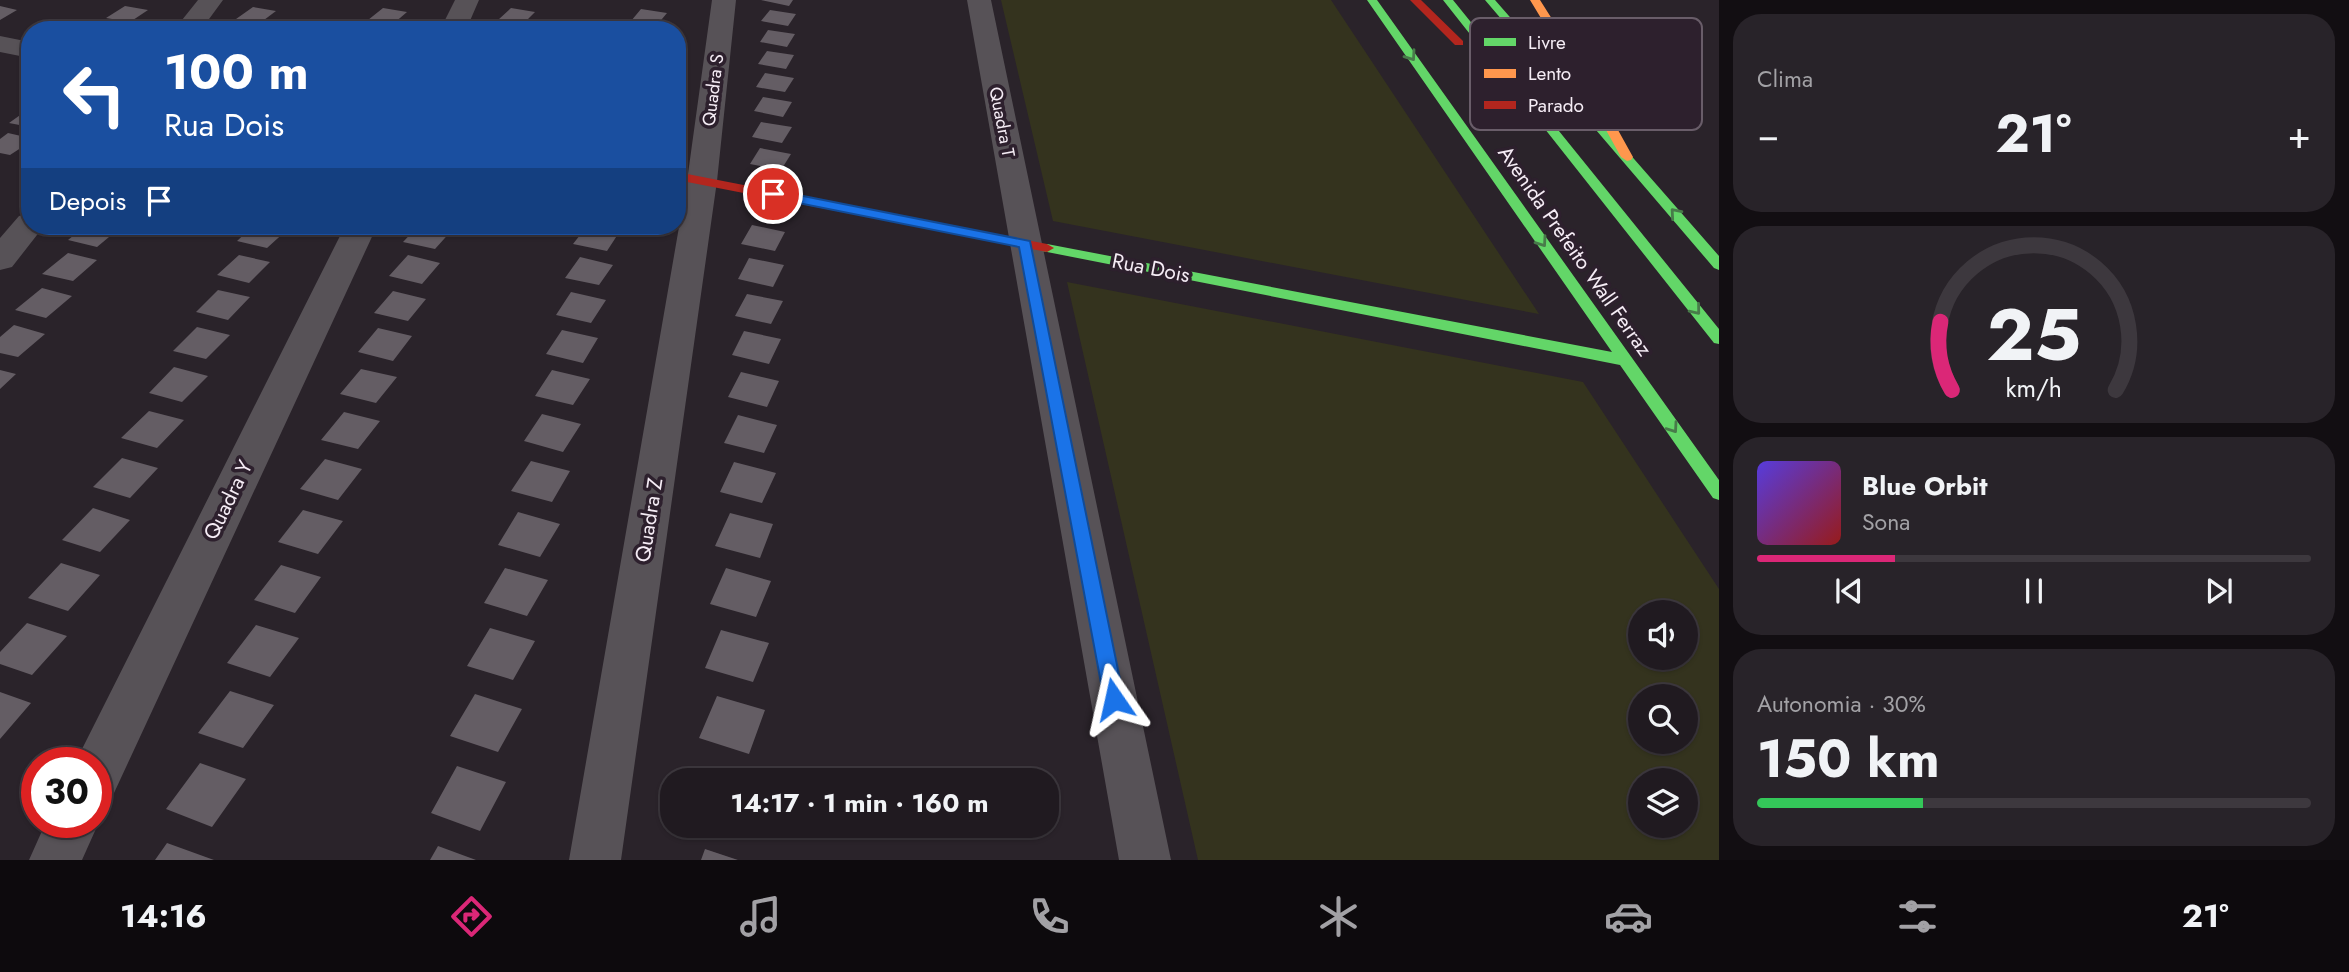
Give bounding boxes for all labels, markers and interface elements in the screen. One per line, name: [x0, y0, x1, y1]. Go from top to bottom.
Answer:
legend: [1470, 18, 1702, 130]
text: Livre: [1528, 29, 1566, 56]
text: 100 m: [164, 37, 309, 107]
one-way arrow: [1403, 48, 1415, 61]
icon: left: [49, 49, 140, 140]
street label: Quadra S: [696, 52, 730, 128]
text: Lento: [1528, 60, 1571, 87]
text: Clima: [1757, 62, 1813, 96]
street label: Quadra T: [982, 85, 1022, 160]
text: Parado: [1528, 92, 1584, 119]
text: 21°: [1996, 96, 2072, 172]
text: Rua Dois: [164, 102, 284, 148]
text: −: [1757, 107, 1779, 162]
text: +: [2288, 107, 2311, 162]
street label: Avenida Prefeito Wall Ferraz: [1491, 140, 1659, 363]
pin: [743, 164, 803, 224]
icon: arrive: [754, 175, 792, 213]
text: Depois: [49, 182, 126, 220]
icon: arrive: [140, 182, 178, 220]
one-way arrow: [1671, 209, 1683, 222]
one-way arrow: [1534, 234, 1546, 247]
street label: Rua Dois: [1109, 246, 1193, 290]
text: 25: [1987, 283, 2081, 388]
one-way arrow: [1687, 302, 1700, 314]
text: km/h: [2006, 370, 2062, 406]
one-way arrow: [1665, 420, 1677, 433]
street label: Quadra Y: [196, 455, 260, 545]
text: Blue Orbit: [1862, 467, 1987, 505]
street label: Quadra Z: [628, 475, 671, 564]
text: Sona: [1862, 505, 1910, 539]
icon: previous: [1830, 572, 1868, 610]
icon: pause: [2015, 572, 2053, 610]
icon: next: [2200, 572, 2238, 610]
map controls: [1628, 600, 1698, 838]
button: sound: [1628, 600, 1698, 670]
position arrow: [1077, 662, 1151, 736]
button: search: [1628, 684, 1698, 754]
text: Autonomia · 30%: [1757, 687, 1926, 721]
text: 150 km: [1757, 721, 1940, 797]
speed limit sign: 30: [21, 747, 112, 838]
button: layers: [1628, 768, 1698, 838]
text: 14:17 · 1 min · 160 m: [730, 784, 989, 822]
icon: directions: [447, 892, 496, 941]
icon: music: [736, 892, 785, 941]
icon: phone: [1025, 892, 1074, 941]
icon: climate: [1314, 892, 1363, 941]
icon: car: [1604, 892, 1653, 941]
icon: filters: [1893, 892, 1942, 941]
text: 14:16: [120, 893, 207, 939]
text: 21°: [2182, 893, 2229, 939]

